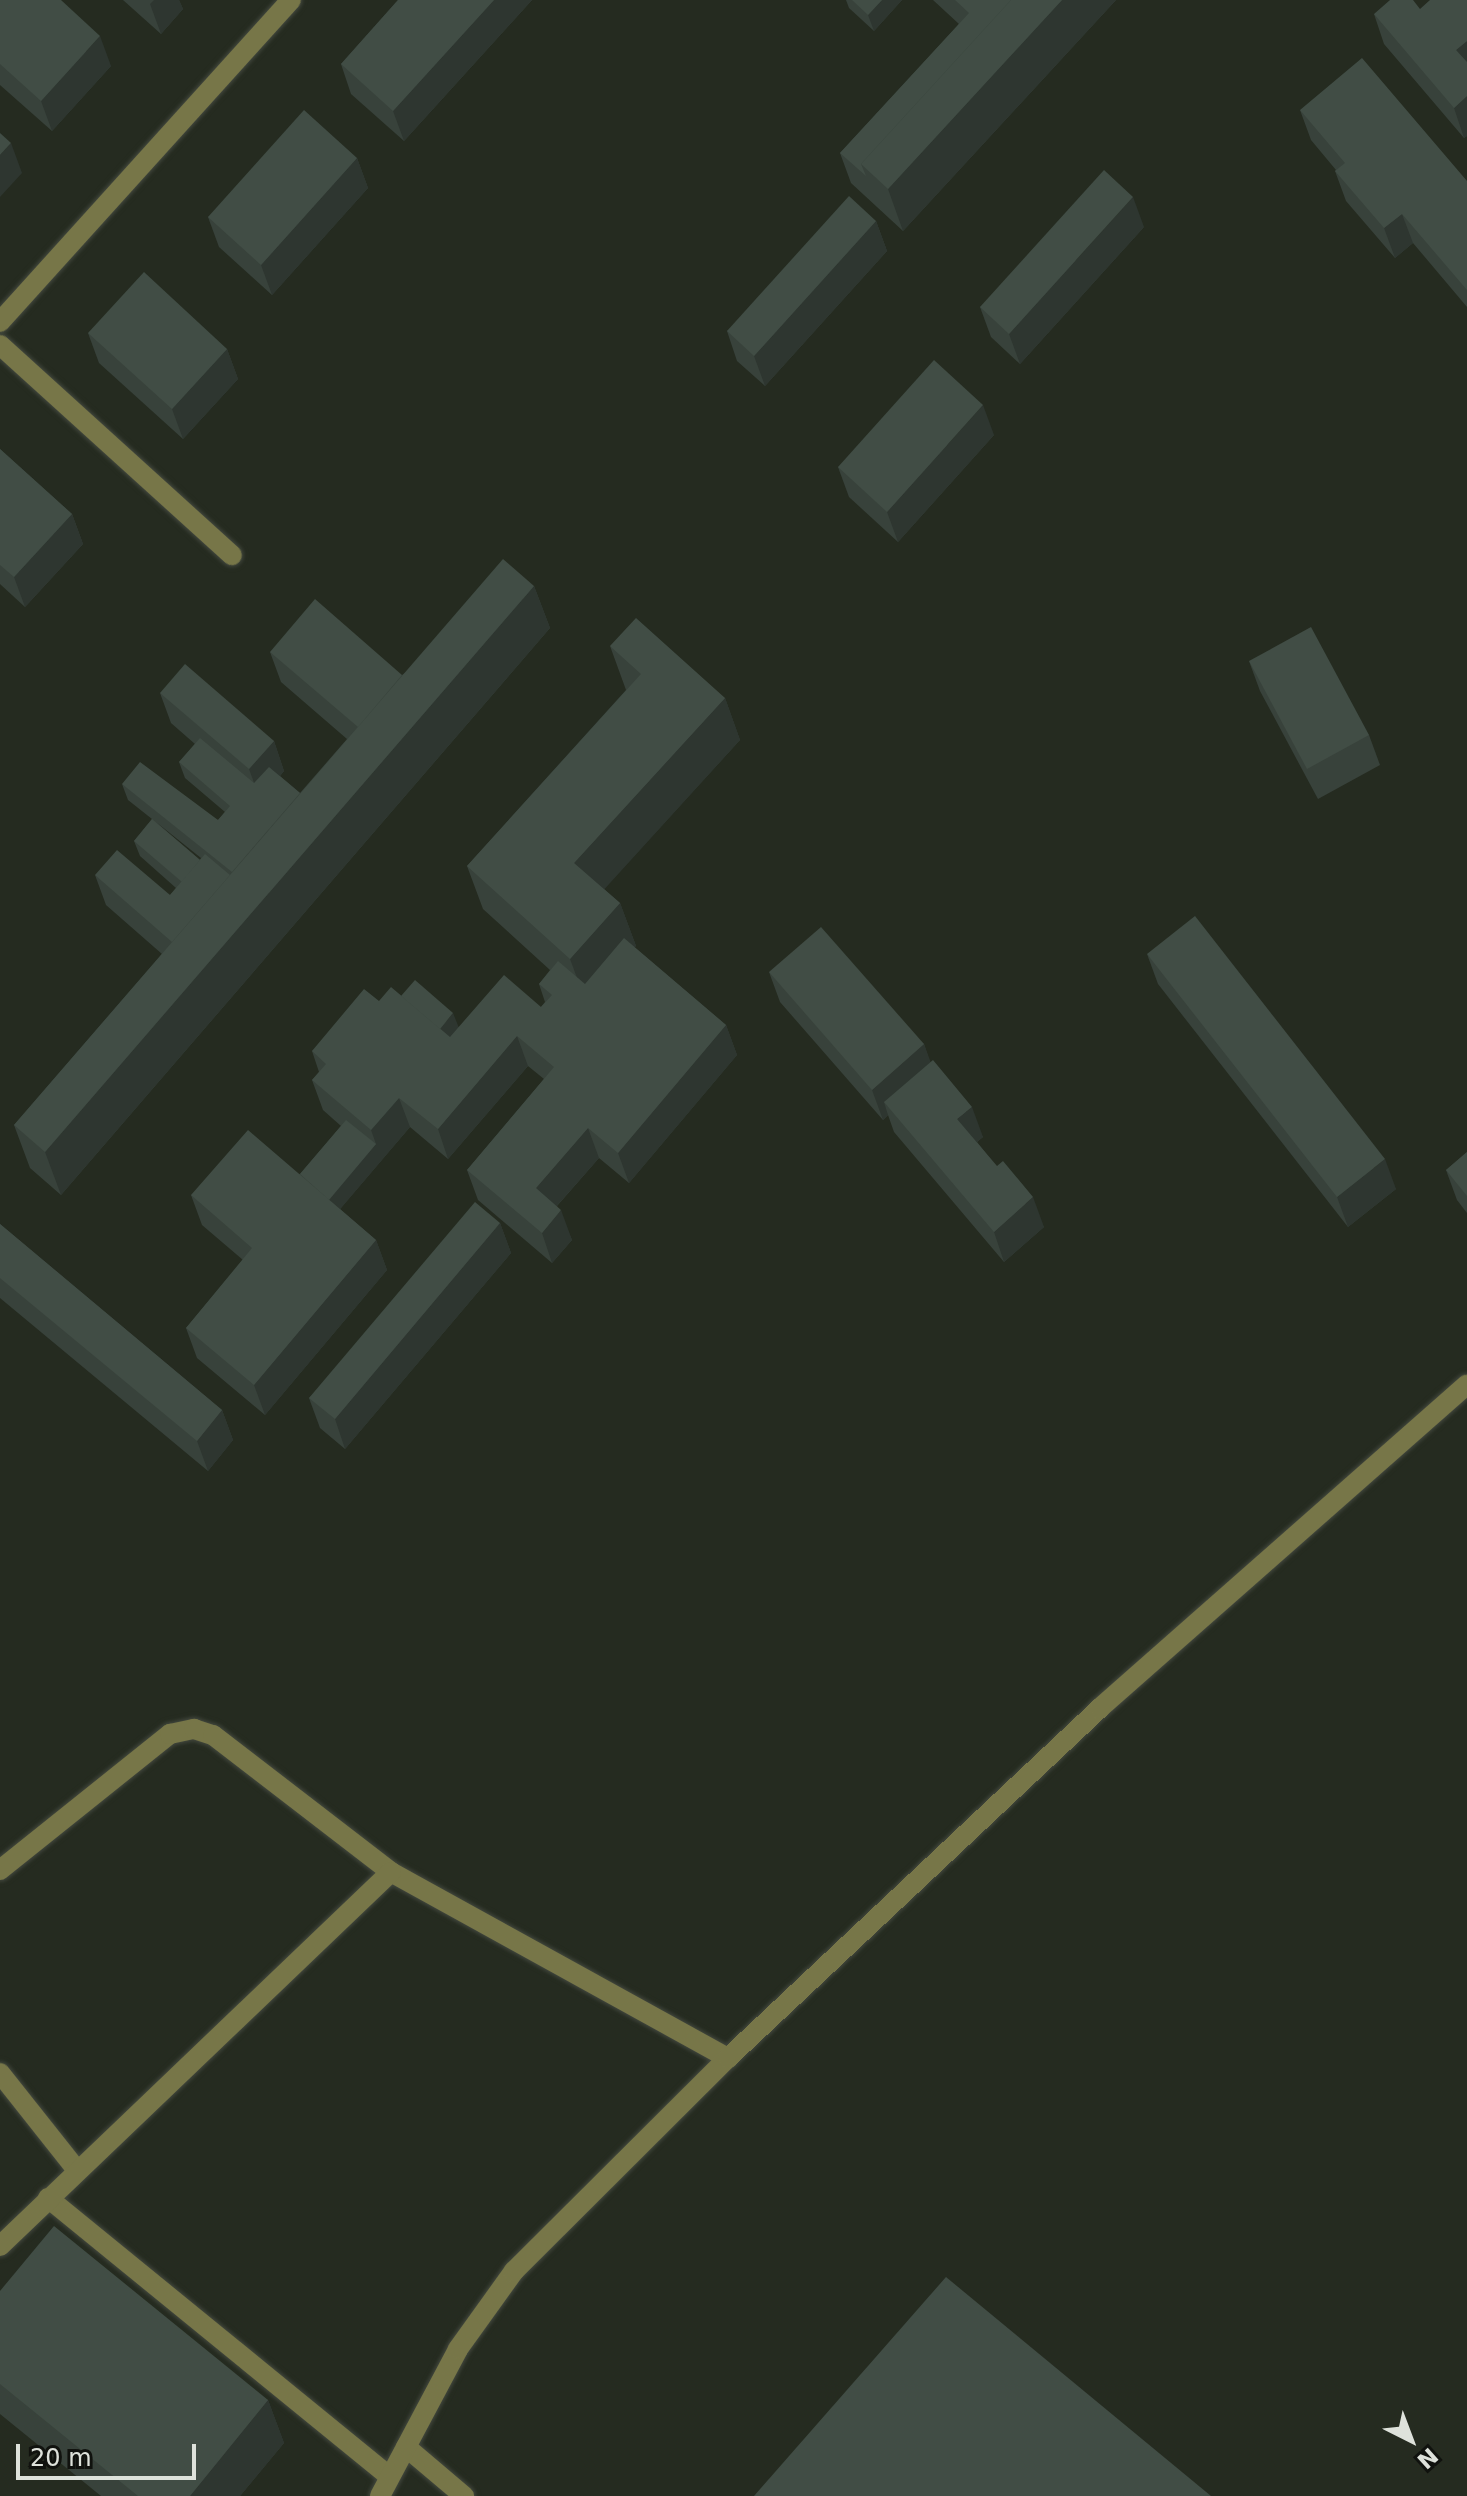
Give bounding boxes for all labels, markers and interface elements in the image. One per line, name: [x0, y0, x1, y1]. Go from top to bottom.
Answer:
north arrow: [1371, 2400, 1451, 2480]
scale bar: [20, 2428, 200, 2478]
text: N: [1412, 2443, 1443, 2474]
text: 20 m: [30, 2444, 92, 2472]

